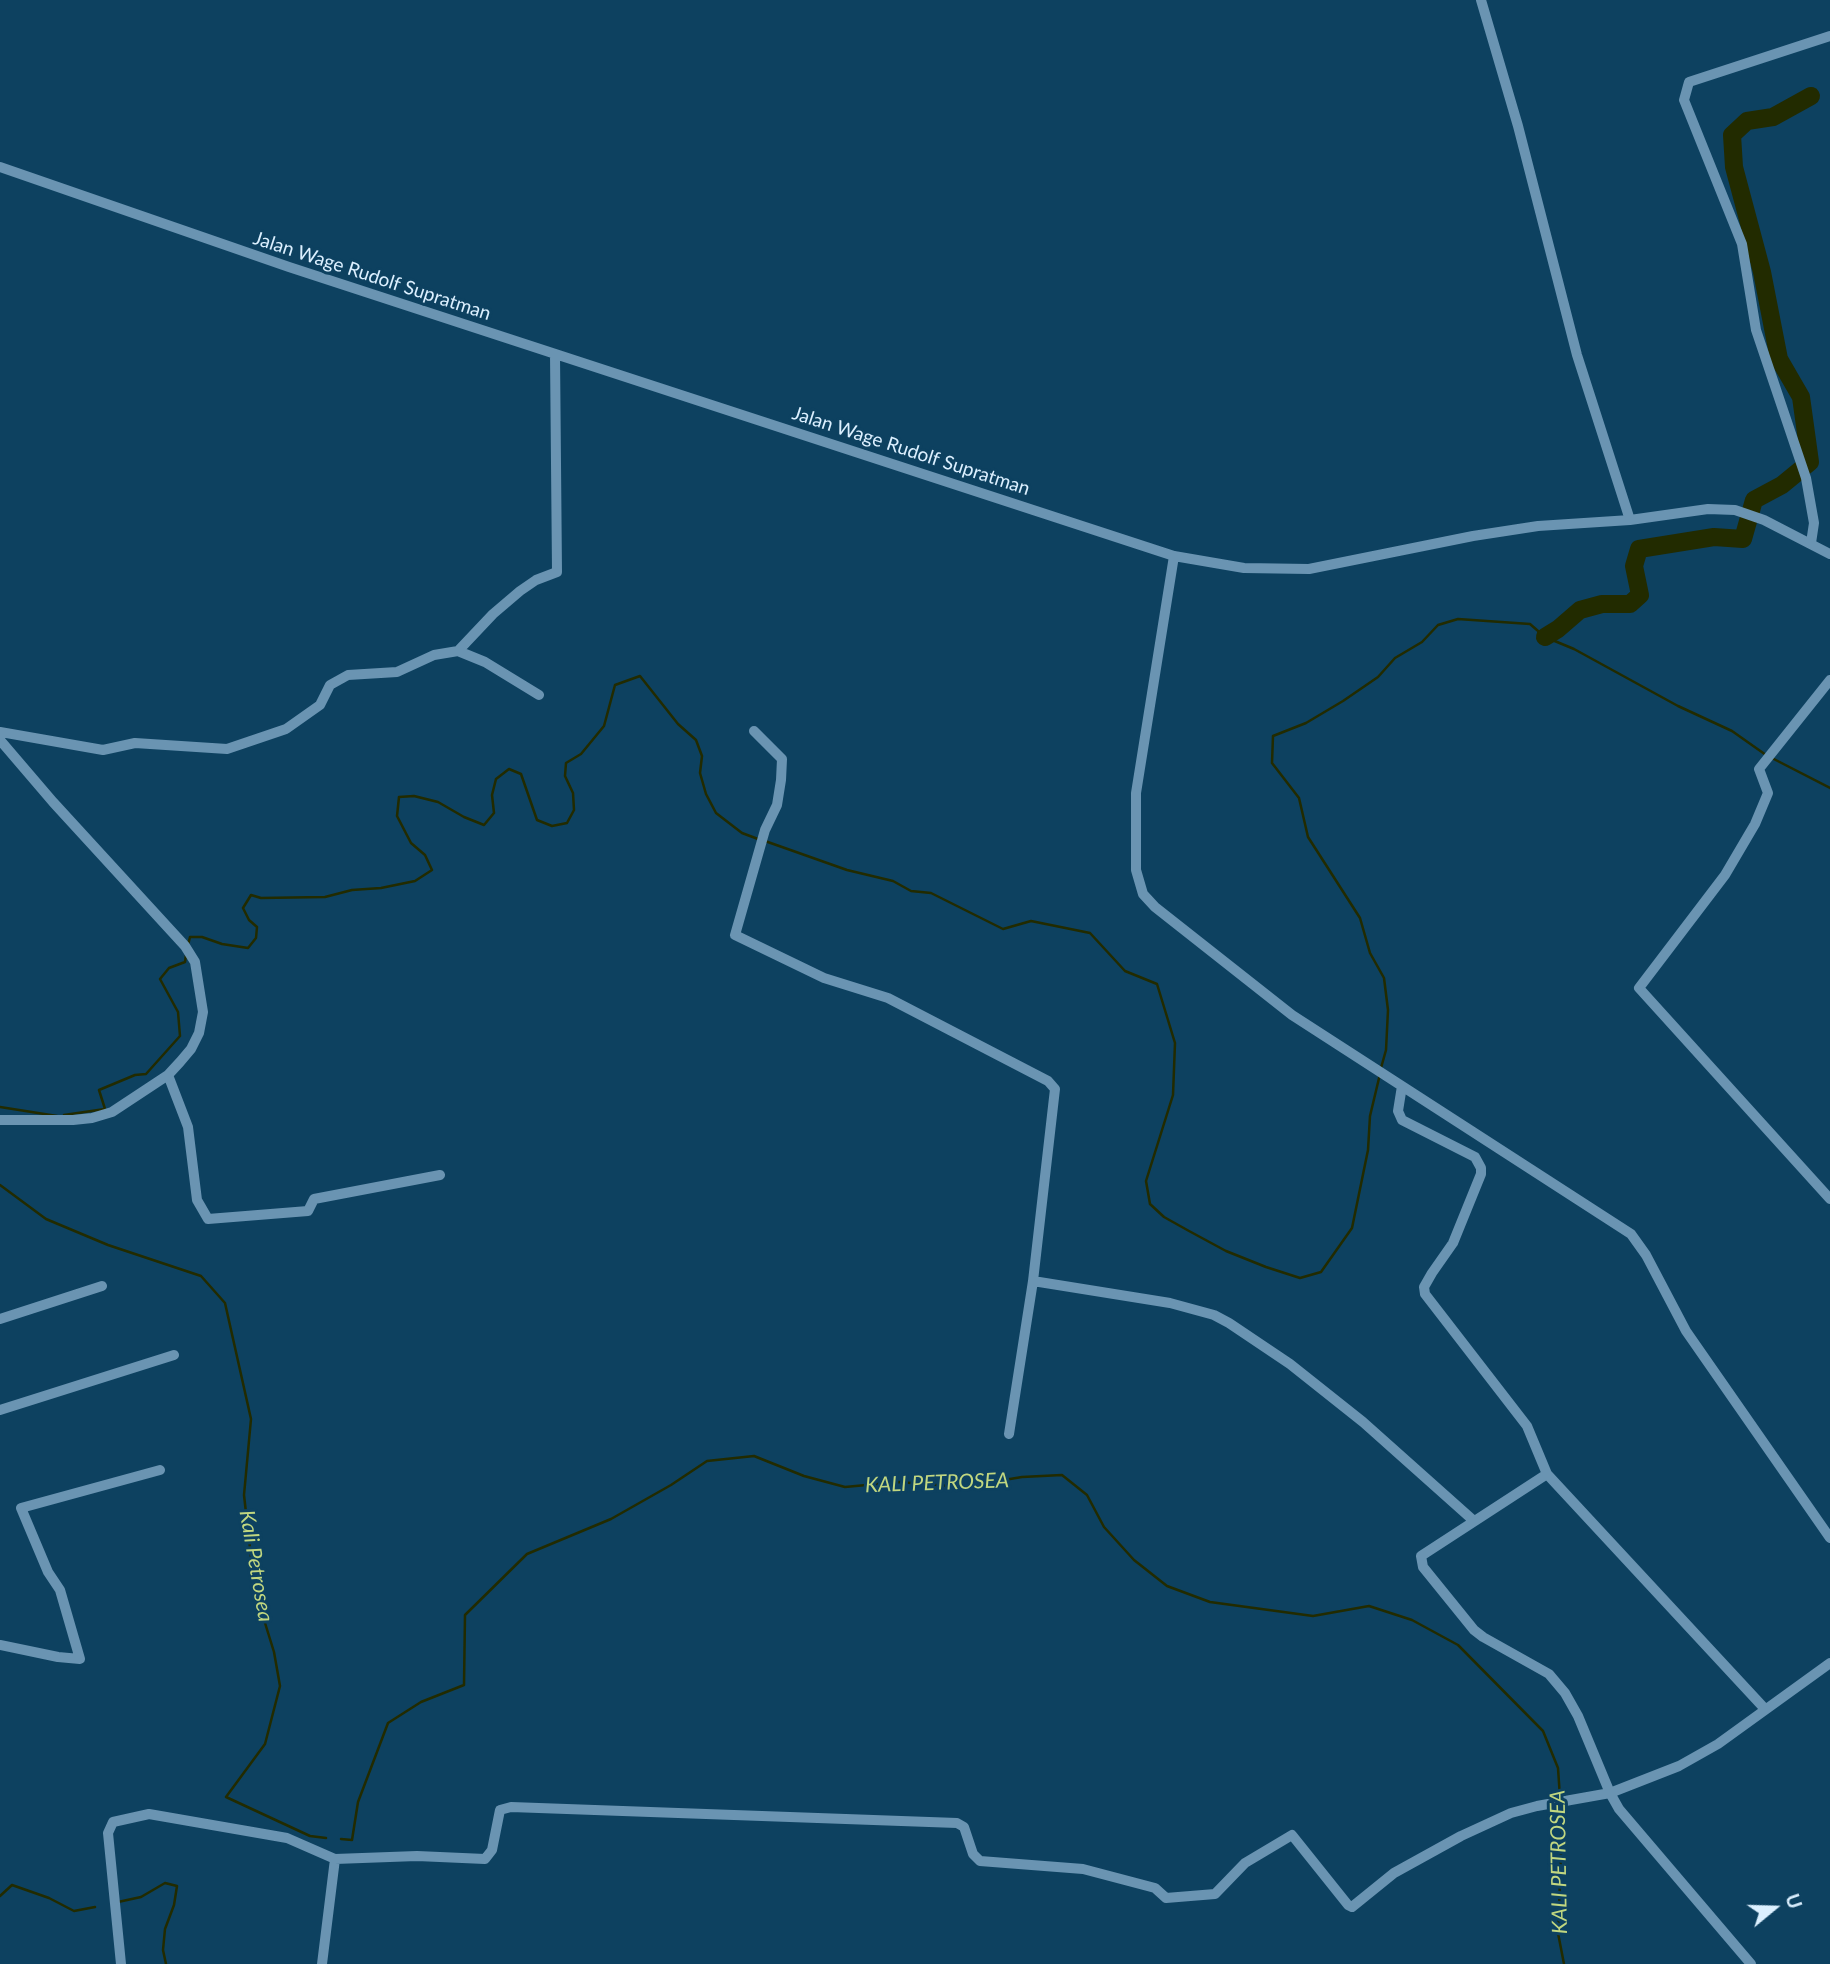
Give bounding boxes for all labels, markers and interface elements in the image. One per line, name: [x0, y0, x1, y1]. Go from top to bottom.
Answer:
street label: Jalan Wage Rudolf Supratman: [250, 227, 494, 325]
street label: Jalan Wage Rudolf Supratman: [789, 402, 1033, 500]
water label: KALI PETROSEA: [864, 1468, 1010, 1498]
water label: Kali Petrosea: [234, 1508, 278, 1624]
water label: KALI PETROSEA: [1545, 1790, 1573, 1934]
north arrow: [1739, 1873, 1809, 1943]
text: U: [1781, 1891, 1807, 1911]

